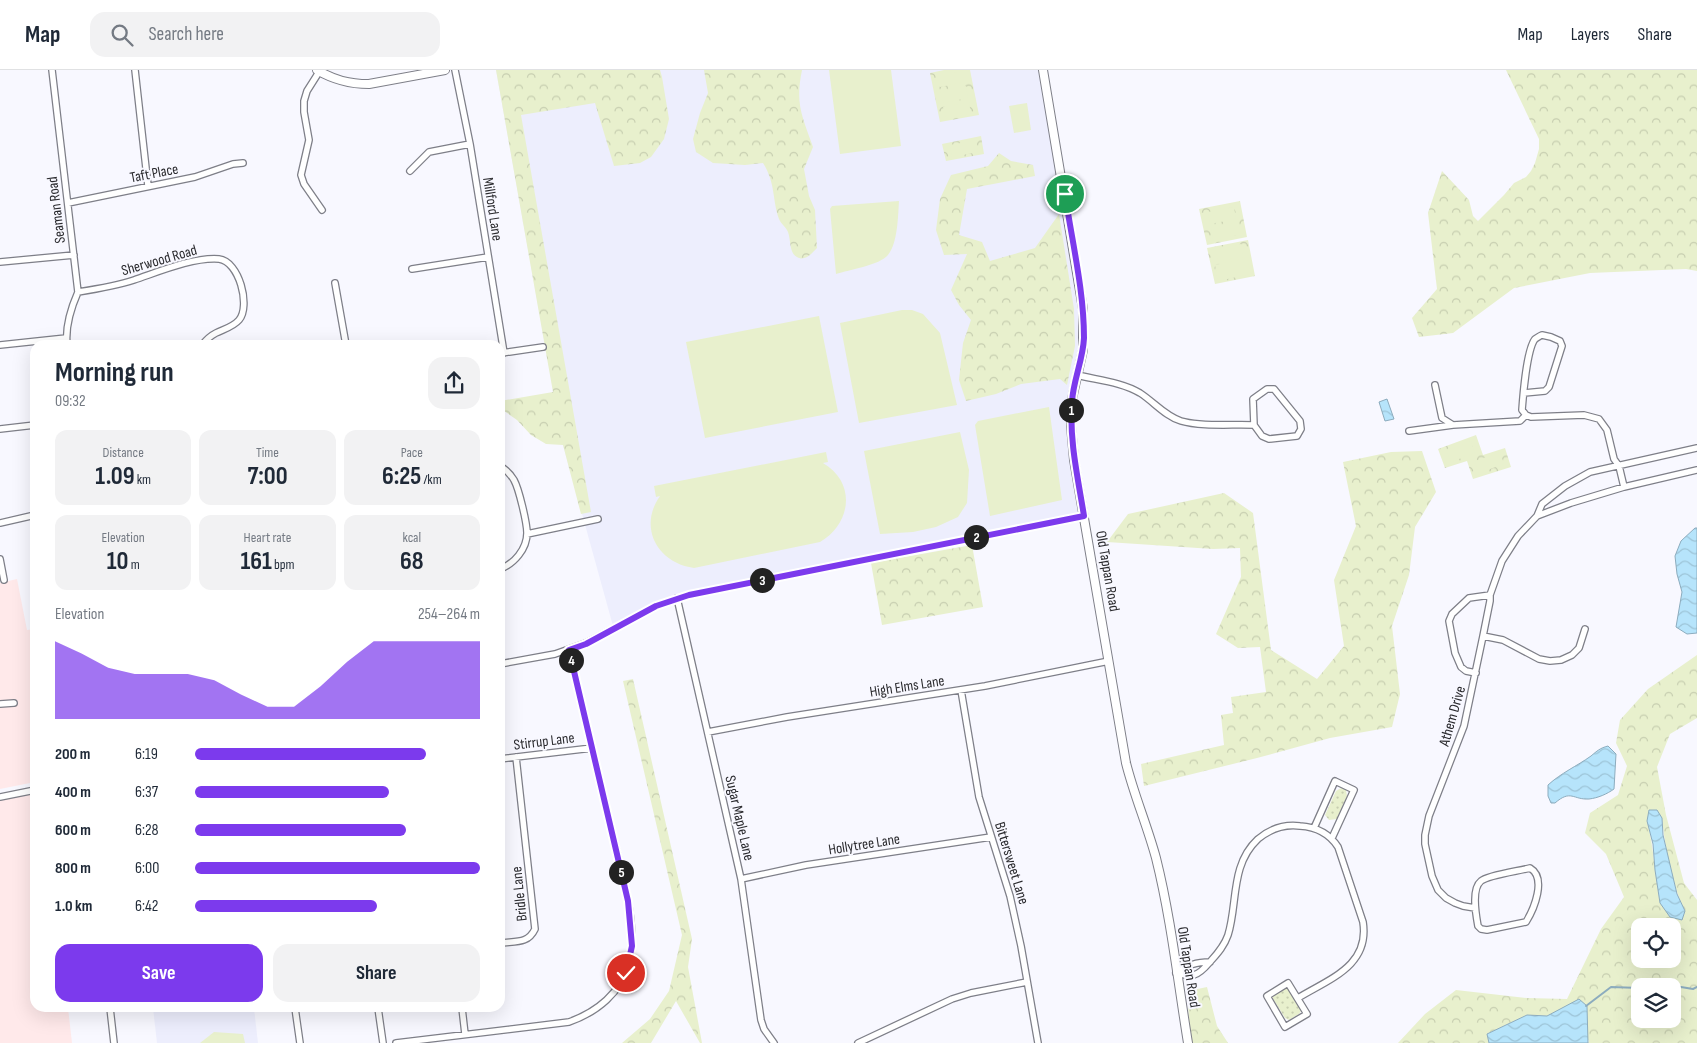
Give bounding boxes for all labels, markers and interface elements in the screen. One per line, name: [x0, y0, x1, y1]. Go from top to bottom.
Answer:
search box: [90, 12, 440, 57]
text: Map: [25, 20, 60, 49]
icon: search: [108, 21, 136, 49]
text: Search here: [148, 23, 224, 46]
text: Map: [1518, 24, 1543, 45]
text: Layers: [1571, 24, 1610, 45]
text: Share: [1638, 24, 1672, 45]
street label: Taft Place: [128, 159, 180, 187]
pin: [1044, 173, 1086, 215]
street label: Seaman Road: [43, 175, 70, 245]
street label: Millford Lane: [478, 176, 507, 242]
icon: arrive: [1051, 180, 1079, 208]
street label: Sherwood Road: [119, 241, 199, 280]
text: Morning run: [55, 356, 174, 389]
button: share: [428, 357, 480, 409]
text: 09:32: [55, 392, 86, 411]
pin: 1: [1058, 398, 1084, 422]
text: 1: [1069, 402, 1074, 419]
text: Distance: [103, 444, 144, 461]
text: Time: [256, 444, 279, 461]
text: Pace: [401, 444, 423, 461]
text: 1.09: [95, 461, 135, 492]
text: 7:00: [247, 461, 288, 492]
text: 6:25: [382, 461, 421, 492]
text: km: [135, 471, 151, 488]
text: /km: [421, 471, 442, 488]
pin: 2: [964, 524, 988, 550]
text: Elevation: [102, 529, 145, 546]
text: Heart rate: [244, 529, 291, 546]
text: kcal: [403, 529, 421, 546]
text: 2: [973, 529, 980, 546]
street label: Old Tappan Road: [1091, 529, 1124, 613]
text: 10: [107, 546, 128, 577]
text: 161: [240, 546, 272, 577]
text: 68: [400, 546, 424, 577]
text: m: [128, 556, 140, 573]
text: bpm: [272, 556, 295, 573]
pin: 3: [750, 568, 774, 592]
text: 3: [759, 572, 766, 589]
text: Elevation: [55, 605, 104, 624]
text: 254–264 m: [418, 605, 480, 624]
pin: 4: [558, 648, 584, 672]
text: 4: [568, 652, 575, 669]
street label: High Elms Lane: [868, 671, 946, 702]
street label: Athem Drive: [1435, 684, 1470, 749]
street label: Stirrup Lane: [513, 728, 576, 755]
text: 200 m: [55, 745, 90, 764]
text: 6:19: [135, 745, 158, 764]
street label: Sugar Maple Lane: [720, 774, 759, 863]
text: 400 m: [55, 783, 91, 802]
text: 6:37: [135, 783, 158, 802]
street label: Bittersweet Lane: [990, 820, 1033, 907]
text: 600 m: [55, 821, 91, 840]
text: 6:28: [135, 821, 159, 840]
street label: Hollytree Lane: [827, 829, 901, 860]
text: 800 m: [55, 859, 91, 878]
text: 6:00: [135, 859, 159, 878]
pin: 5: [608, 860, 634, 884]
text: 5: [618, 864, 625, 881]
street label: Bridle Lane: [507, 866, 532, 922]
text: 1.0 km: [55, 897, 92, 916]
text: 6:42: [135, 897, 158, 916]
map controls: [1631, 918, 1681, 1028]
button: locate: [1631, 918, 1681, 968]
street label: Old Tappan Road: [1173, 925, 1204, 1009]
button: Save: [55, 944, 263, 1002]
button: Share: [273, 944, 480, 1002]
pin: [605, 952, 647, 994]
icon: check: [612, 959, 640, 987]
button: layers: [1631, 978, 1681, 1028]

